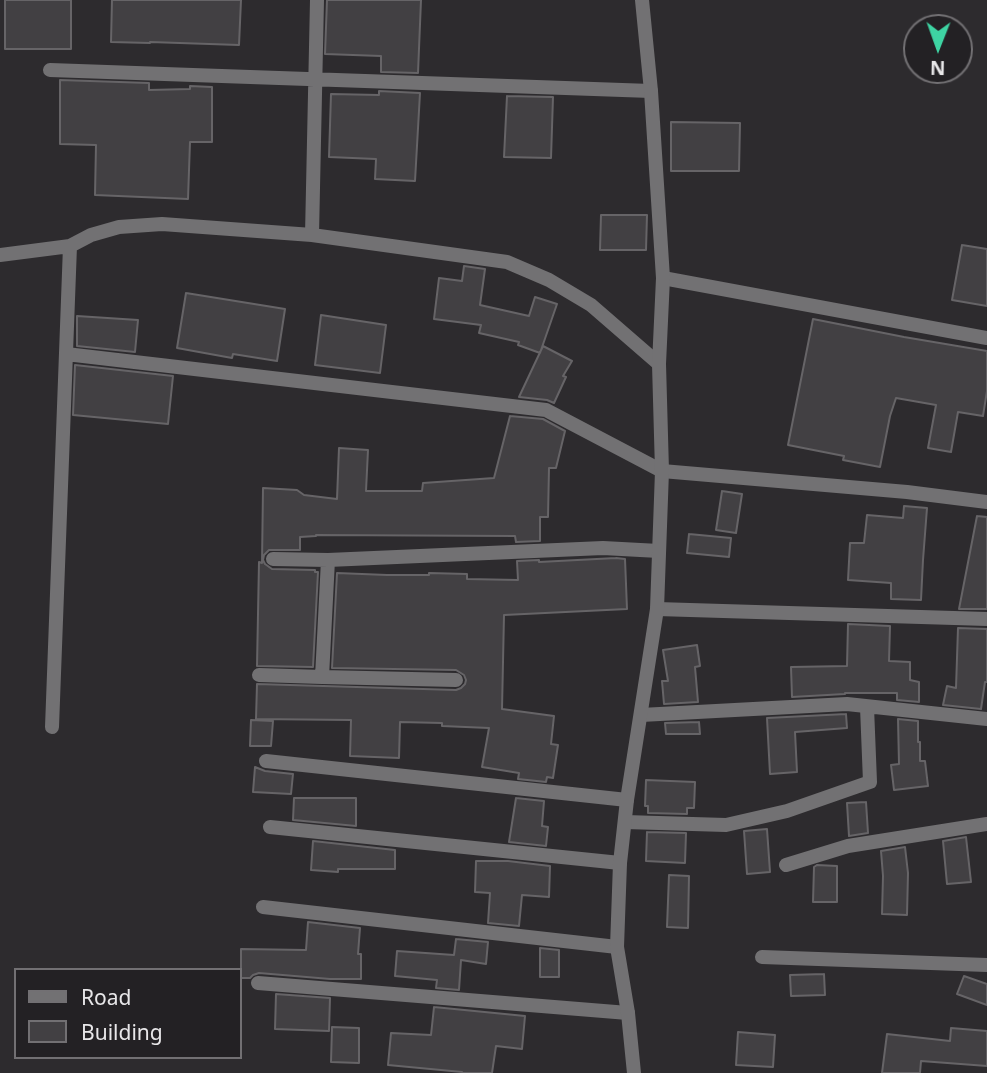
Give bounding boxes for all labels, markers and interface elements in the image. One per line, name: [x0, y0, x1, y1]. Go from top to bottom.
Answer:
north arrow: [903, 14, 973, 84]
text: N: [930, 55, 946, 81]
legend: [14, 968, 242, 1059]
text: Road: [81, 983, 131, 1011]
text: Building: [81, 1018, 163, 1046]

